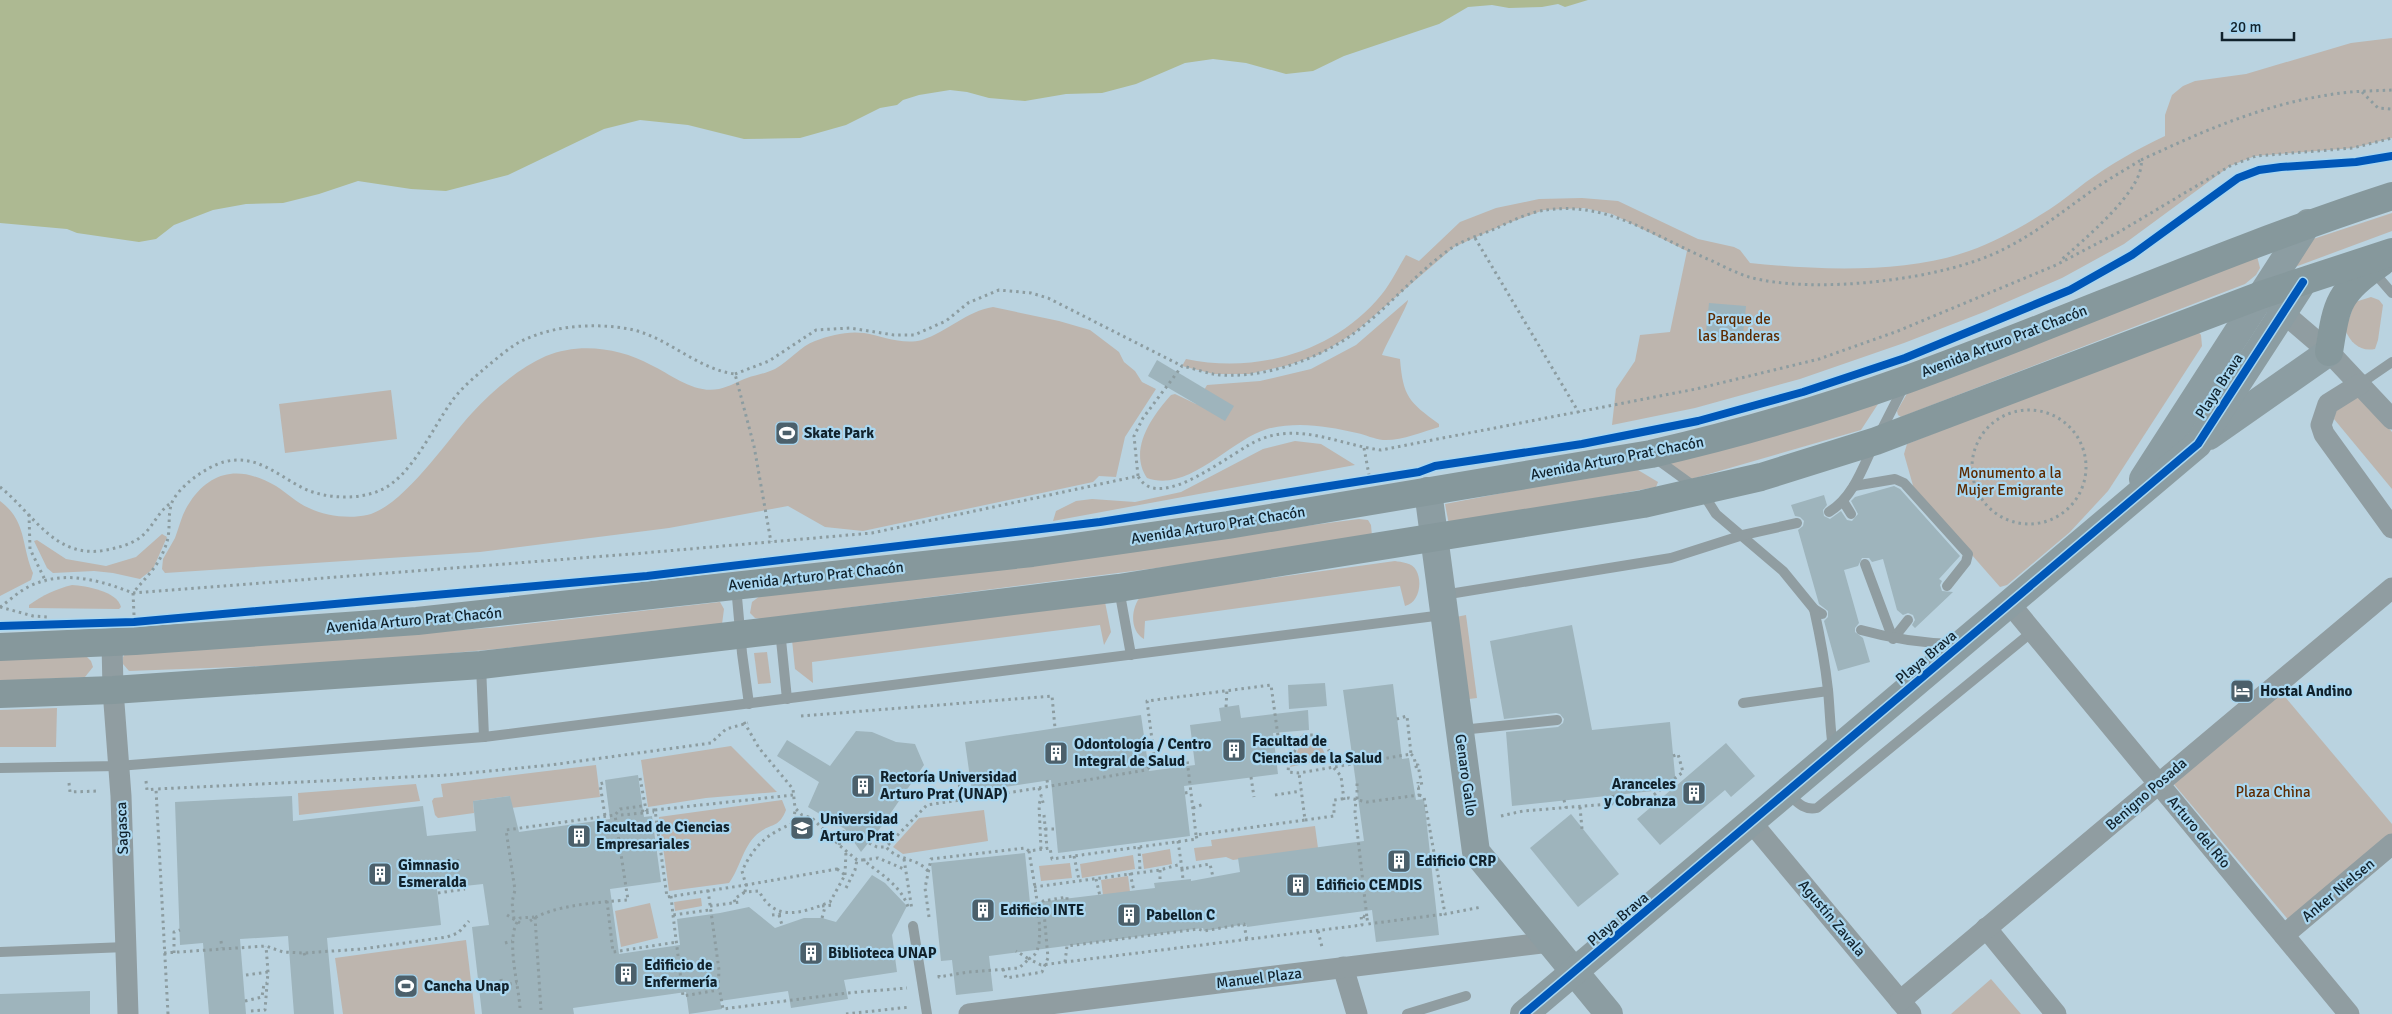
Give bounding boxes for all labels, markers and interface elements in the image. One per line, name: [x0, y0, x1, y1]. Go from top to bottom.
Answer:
scale bar: [2222, 10, 2294, 42]
text: 20 m: [2230, 18, 2261, 36]
street label: Avenida Arturo Prat Chacón: [1918, 301, 2090, 381]
park label: Parque de las Banderas: [1698, 310, 1780, 345]
street label: Playa Brava: [2191, 350, 2247, 422]
sports icon: Skate Park: [774, 420, 800, 446]
place label: Skate Park: [804, 424, 874, 442]
street label: Avenida Arturo Prat Chacón: [1529, 432, 1705, 484]
park label: Monumento a la Mujer Emigrante: [1956, 464, 2064, 499]
street label: Avenida Arturo Prat Chacón: [1129, 502, 1307, 548]
street label: Avenida Arturo Prat Chacón: [727, 558, 905, 594]
street label: Avenida Arturo Prat Chacón: [325, 603, 503, 637]
street label: Playa Brava: [1892, 626, 1960, 688]
hotel icon: Hostal Andino: [2229, 678, 2255, 704]
place label: Hostal Andino: [2260, 682, 2353, 700]
place label: Facultad de Ciencias de la Salud: [1252, 732, 1382, 767]
street label: Genaro Gallo: [1451, 733, 1481, 817]
place label: Odontología / Centro Integral de Salud: [1074, 735, 1211, 770]
building icon: Facultad de Ciencias de la Salud: [1221, 737, 1247, 763]
building icon: Odontología / Centro Integral de Salud: [1043, 740, 1069, 766]
street label: Benigno Posada: [2102, 754, 2190, 834]
place label: Rectoría Universidad Arturo Prat (UNAP): [880, 768, 1017, 803]
building icon: Rectoría Universidad Arturo Prat (UNAP): [850, 773, 876, 799]
place label: Aranceles y Cobranza: [1603, 775, 1676, 810]
building icon: Aranceles y Cobranza: [1681, 780, 1707, 806]
park label: Plaza China: [2235, 783, 2311, 801]
street label: Arturo del Río: [2164, 792, 2235, 872]
street label: Sagasca: [112, 801, 132, 855]
place label: Universidad Arturo Prat: [820, 810, 898, 845]
school or university icon: Universidad Arturo Prat: [789, 815, 815, 841]
place label: Facultad de Ciencias Empresariales: [596, 818, 730, 853]
building icon: Facultad de Ciencias Empresariales: [566, 823, 592, 849]
building icon: Edificio CRP: [1386, 848, 1412, 874]
place label: Edificio CRP: [1416, 852, 1496, 870]
street label: Anker Nielsen: [2298, 854, 2378, 926]
place label: Gimnasio Esmeralda: [398, 856, 467, 891]
building icon: Gimnasio Esmeralda: [367, 861, 393, 887]
building icon: Edificio CEMDIS: [1285, 872, 1311, 898]
place label: Edificio CEMDIS: [1316, 876, 1422, 894]
street label: Agustín Zavala: [1795, 876, 1869, 960]
street label: Playa Brava: [1584, 888, 1652, 950]
building icon: Edificio INTE: [970, 897, 996, 923]
place label: Edificio INTE: [1000, 901, 1085, 919]
building icon: Pabellon C: [1116, 902, 1142, 928]
place label: Pabellon C: [1146, 906, 1215, 924]
building icon: Biblioteca UNAP: [798, 940, 824, 966]
place label: Biblioteca UNAP: [828, 944, 937, 962]
place label: Edificio de Enfermería: [644, 956, 718, 991]
building icon: Edificio de Enfermería: [613, 961, 639, 987]
street label: Manuel Plaza: [1215, 964, 1303, 992]
sports icon: Cancha Unap: [393, 973, 419, 999]
place label: Cancha Unap: [424, 977, 509, 995]

